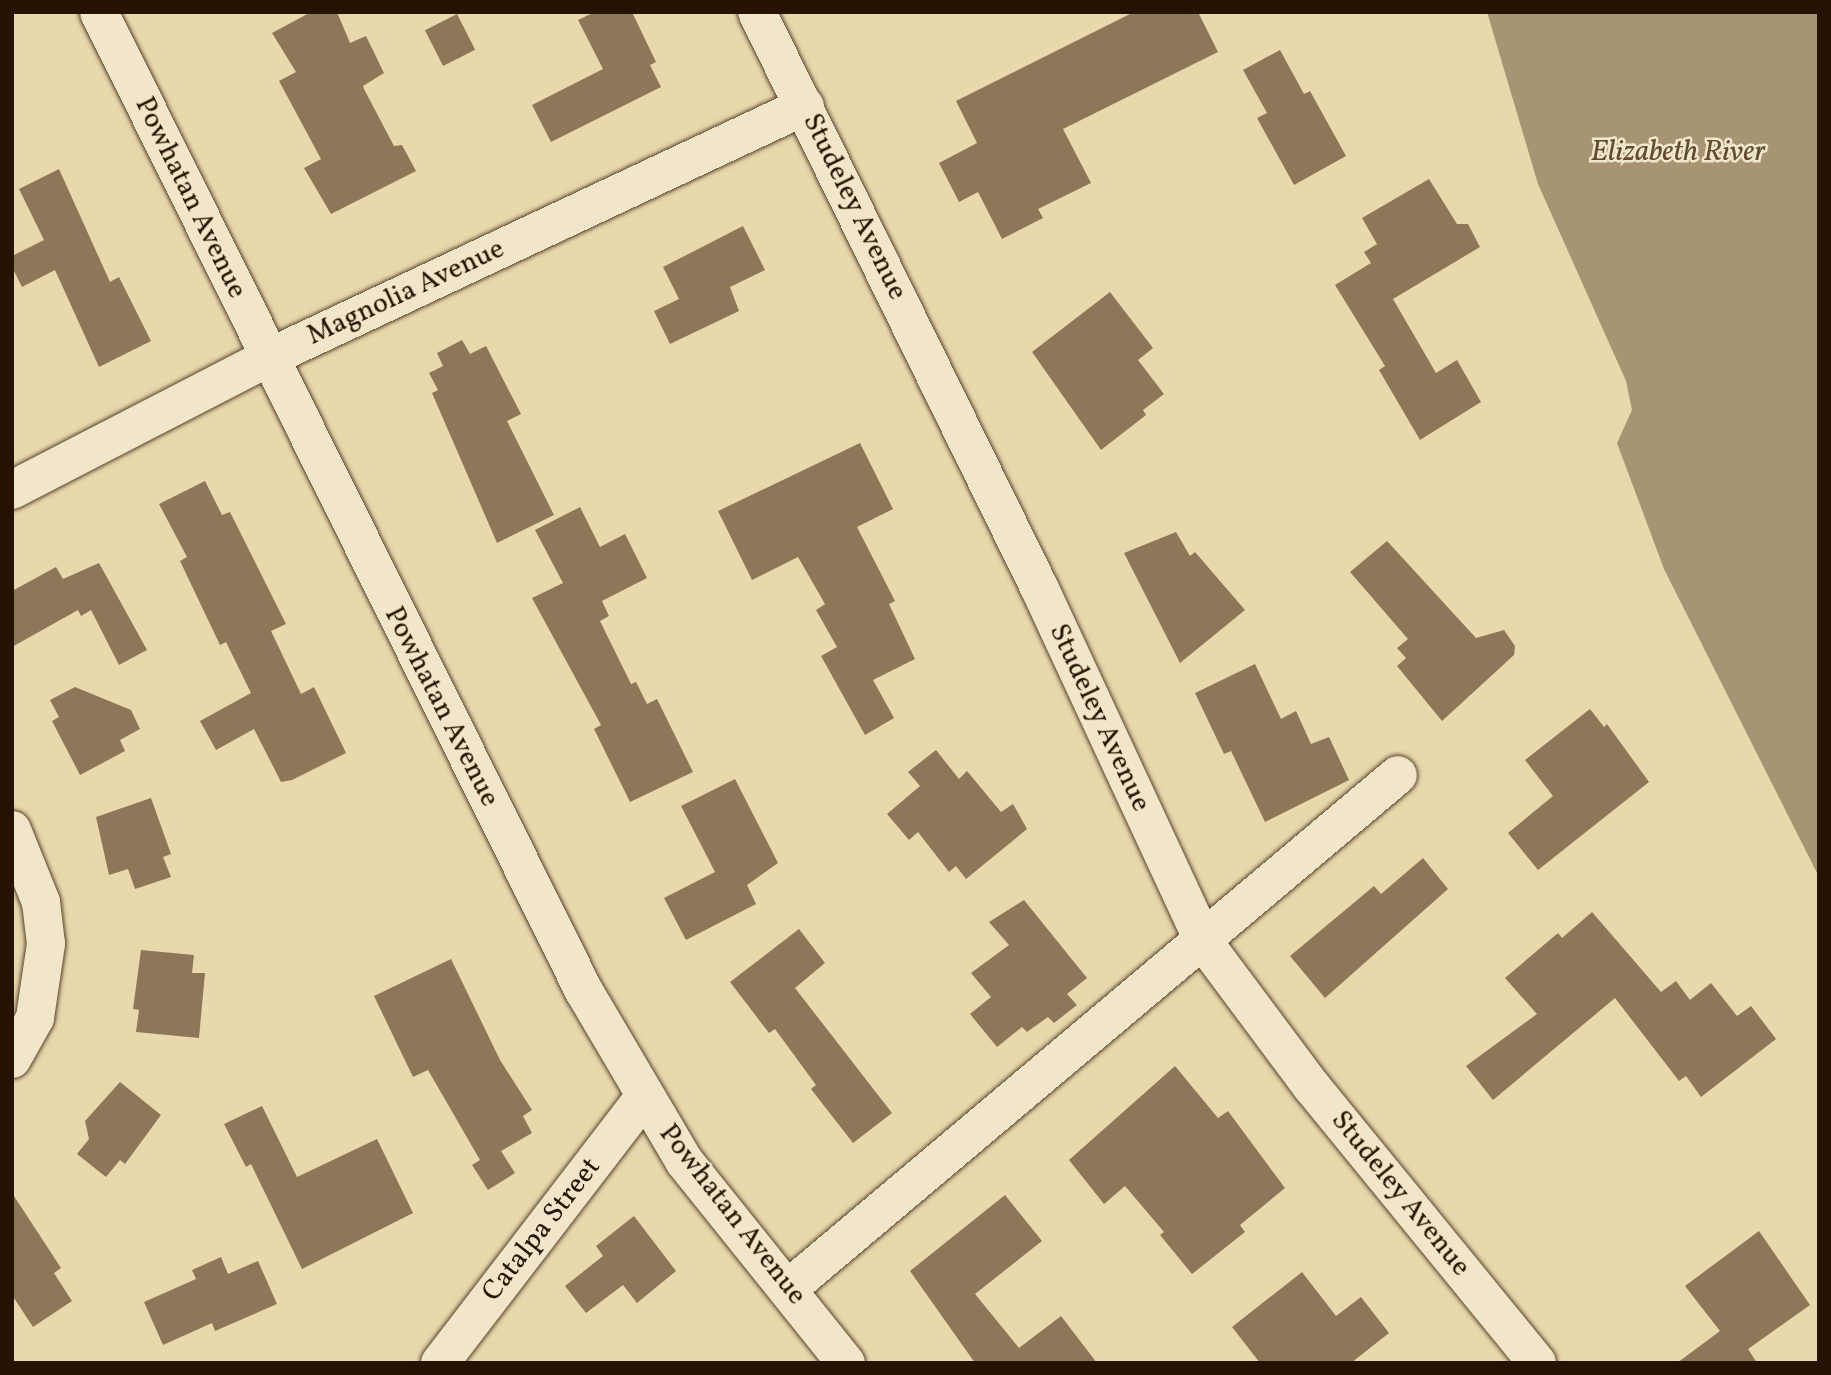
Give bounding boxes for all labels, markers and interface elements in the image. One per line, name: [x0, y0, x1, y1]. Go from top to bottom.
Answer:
street label: Powhatan Avenue: [127, 92, 253, 304]
street label: Studeley Avenue: [794, 108, 914, 306]
water label: Elizabeth River: [1591, 134, 1765, 170]
street label: Magnolia Avenue: [302, 233, 510, 353]
street label: Powhatan Avenue: [376, 601, 506, 813]
street label: Studeley Avenue: [1041, 619, 1157, 817]
street label: Studeley Avenue: [1323, 1104, 1477, 1284]
street label: Powhatan Avenue: [651, 1118, 813, 1312]
street label: Catalpa Street: [476, 1152, 608, 1308]

